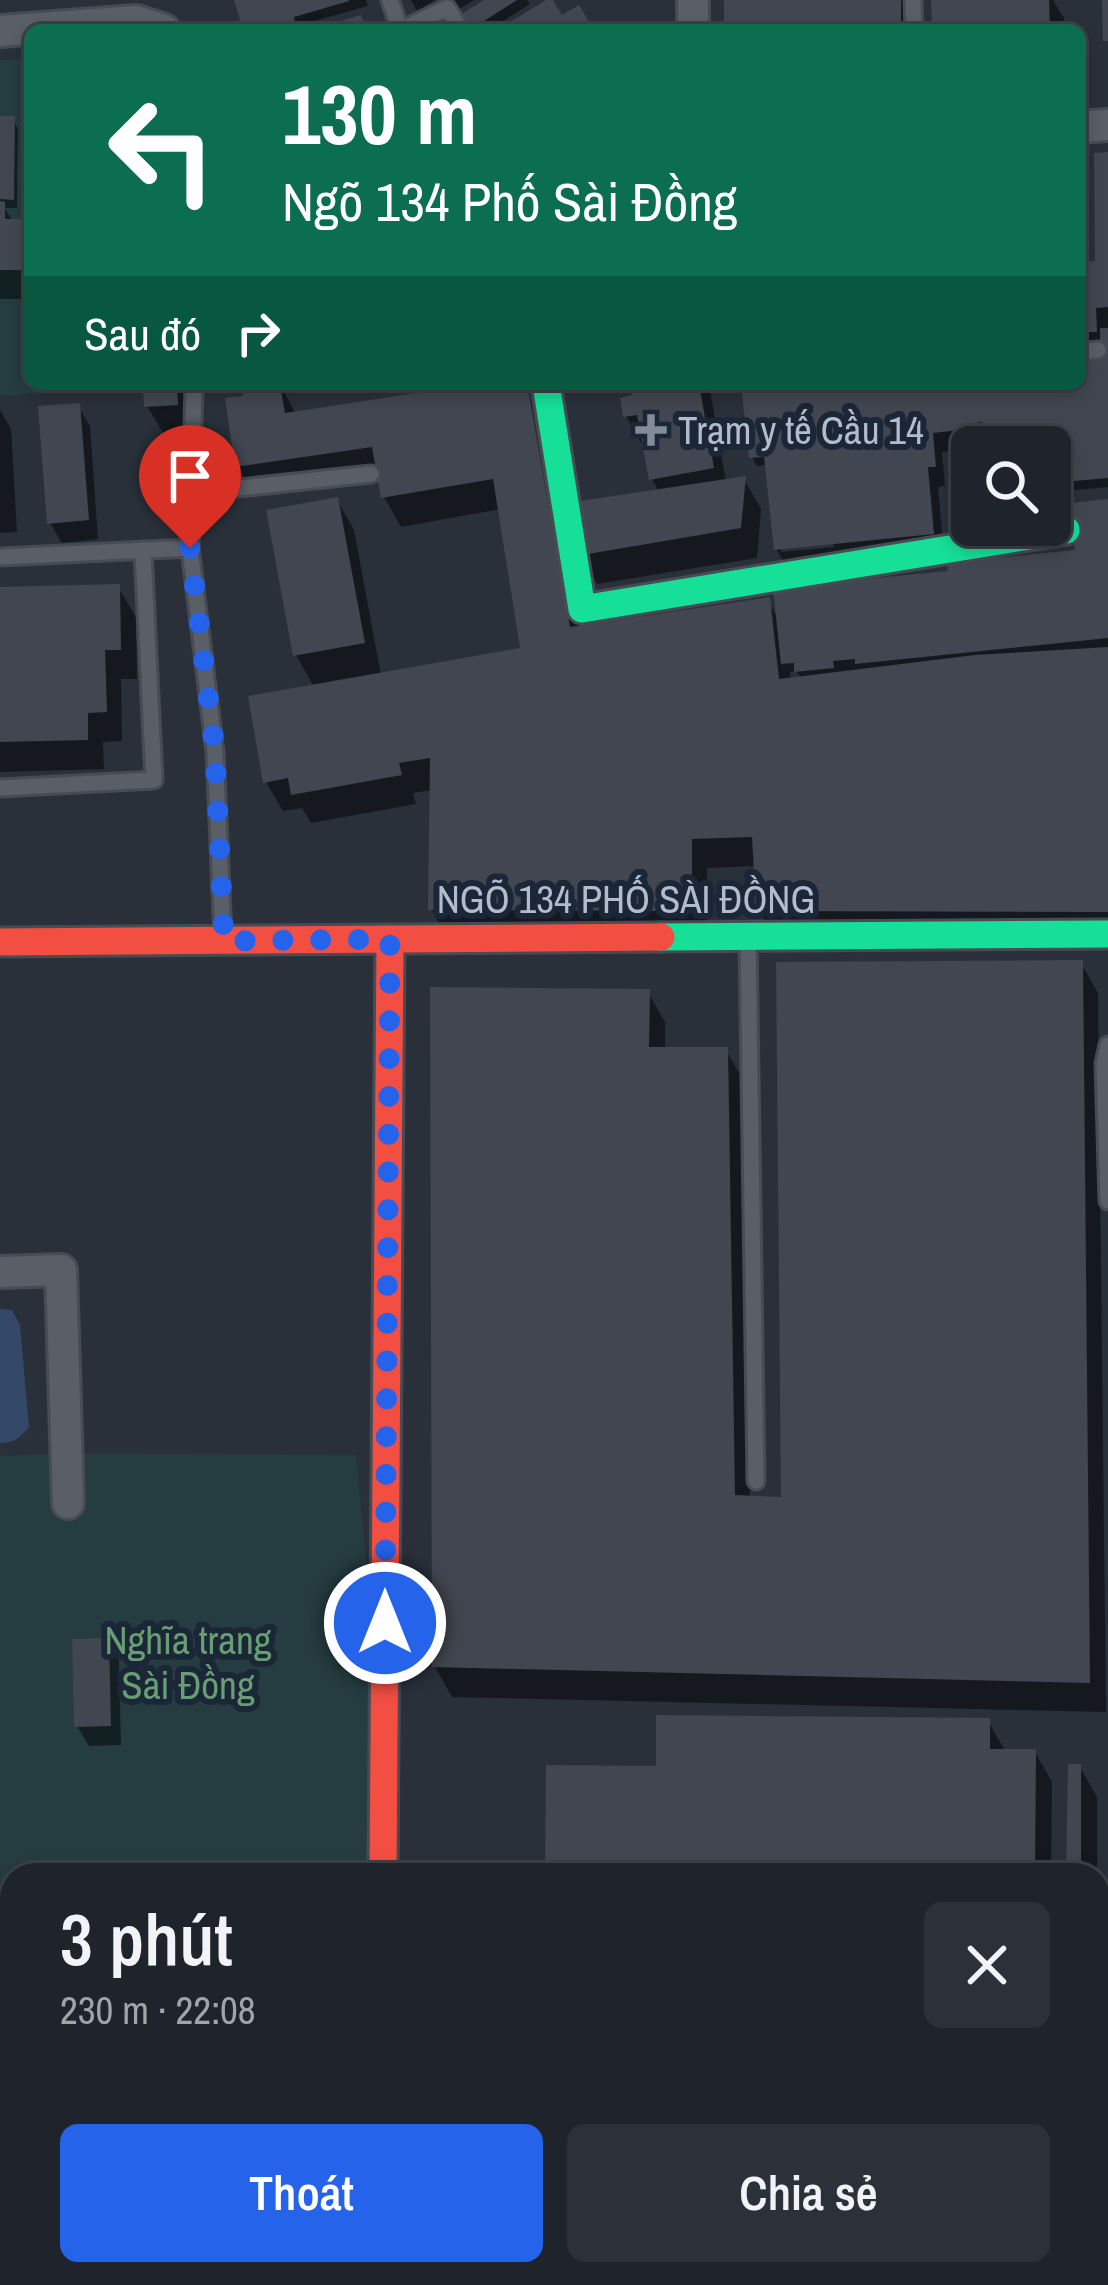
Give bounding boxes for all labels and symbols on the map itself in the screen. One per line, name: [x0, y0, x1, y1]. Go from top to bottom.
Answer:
place label: Trạm y tế Cầu 14: [678, 404, 924, 456]
marker: Trạm y tế Cầu 14: [635, 414, 667, 446]
pin: [139, 425, 241, 548]
street label: NGÕ 134 PHỐ SÀI ĐỒNG: [437, 873, 815, 925]
position arrow: [322, 1560, 448, 1686]
park label: Nghĩa trang Sài Đồng: [104, 1614, 272, 1711]

